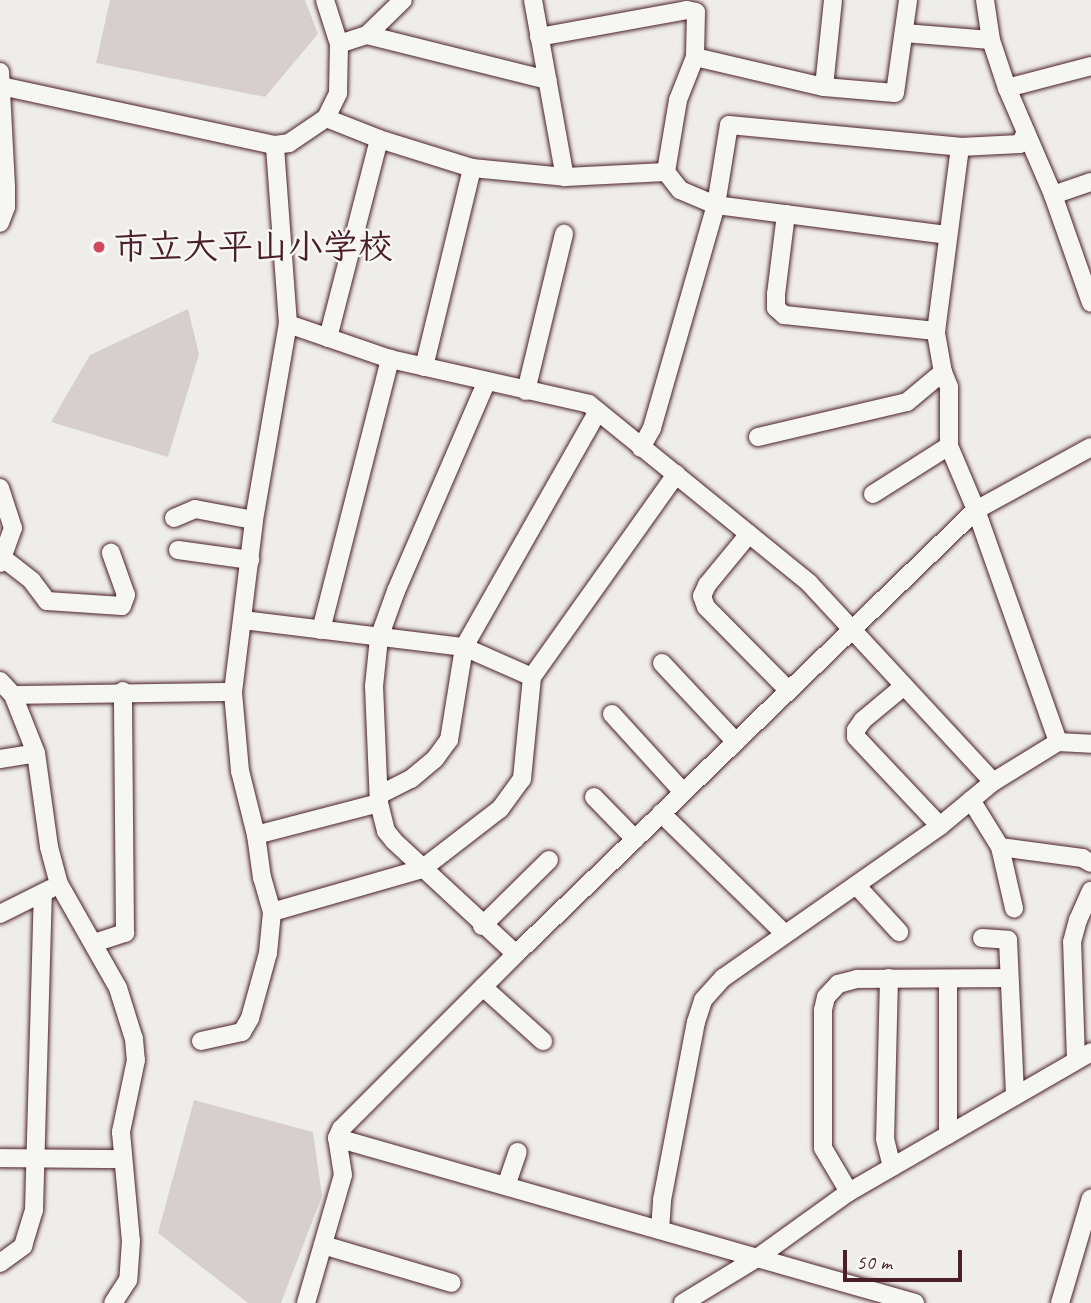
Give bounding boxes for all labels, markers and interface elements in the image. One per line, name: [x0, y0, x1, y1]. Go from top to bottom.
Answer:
place label: 市立大平山小学校: [113, 226, 393, 268]
marker: 市立大平山小学校: [91, 239, 107, 255]
scale bar: [846, 1236, 965, 1280]
text: 50 m: [856, 1249, 892, 1275]

